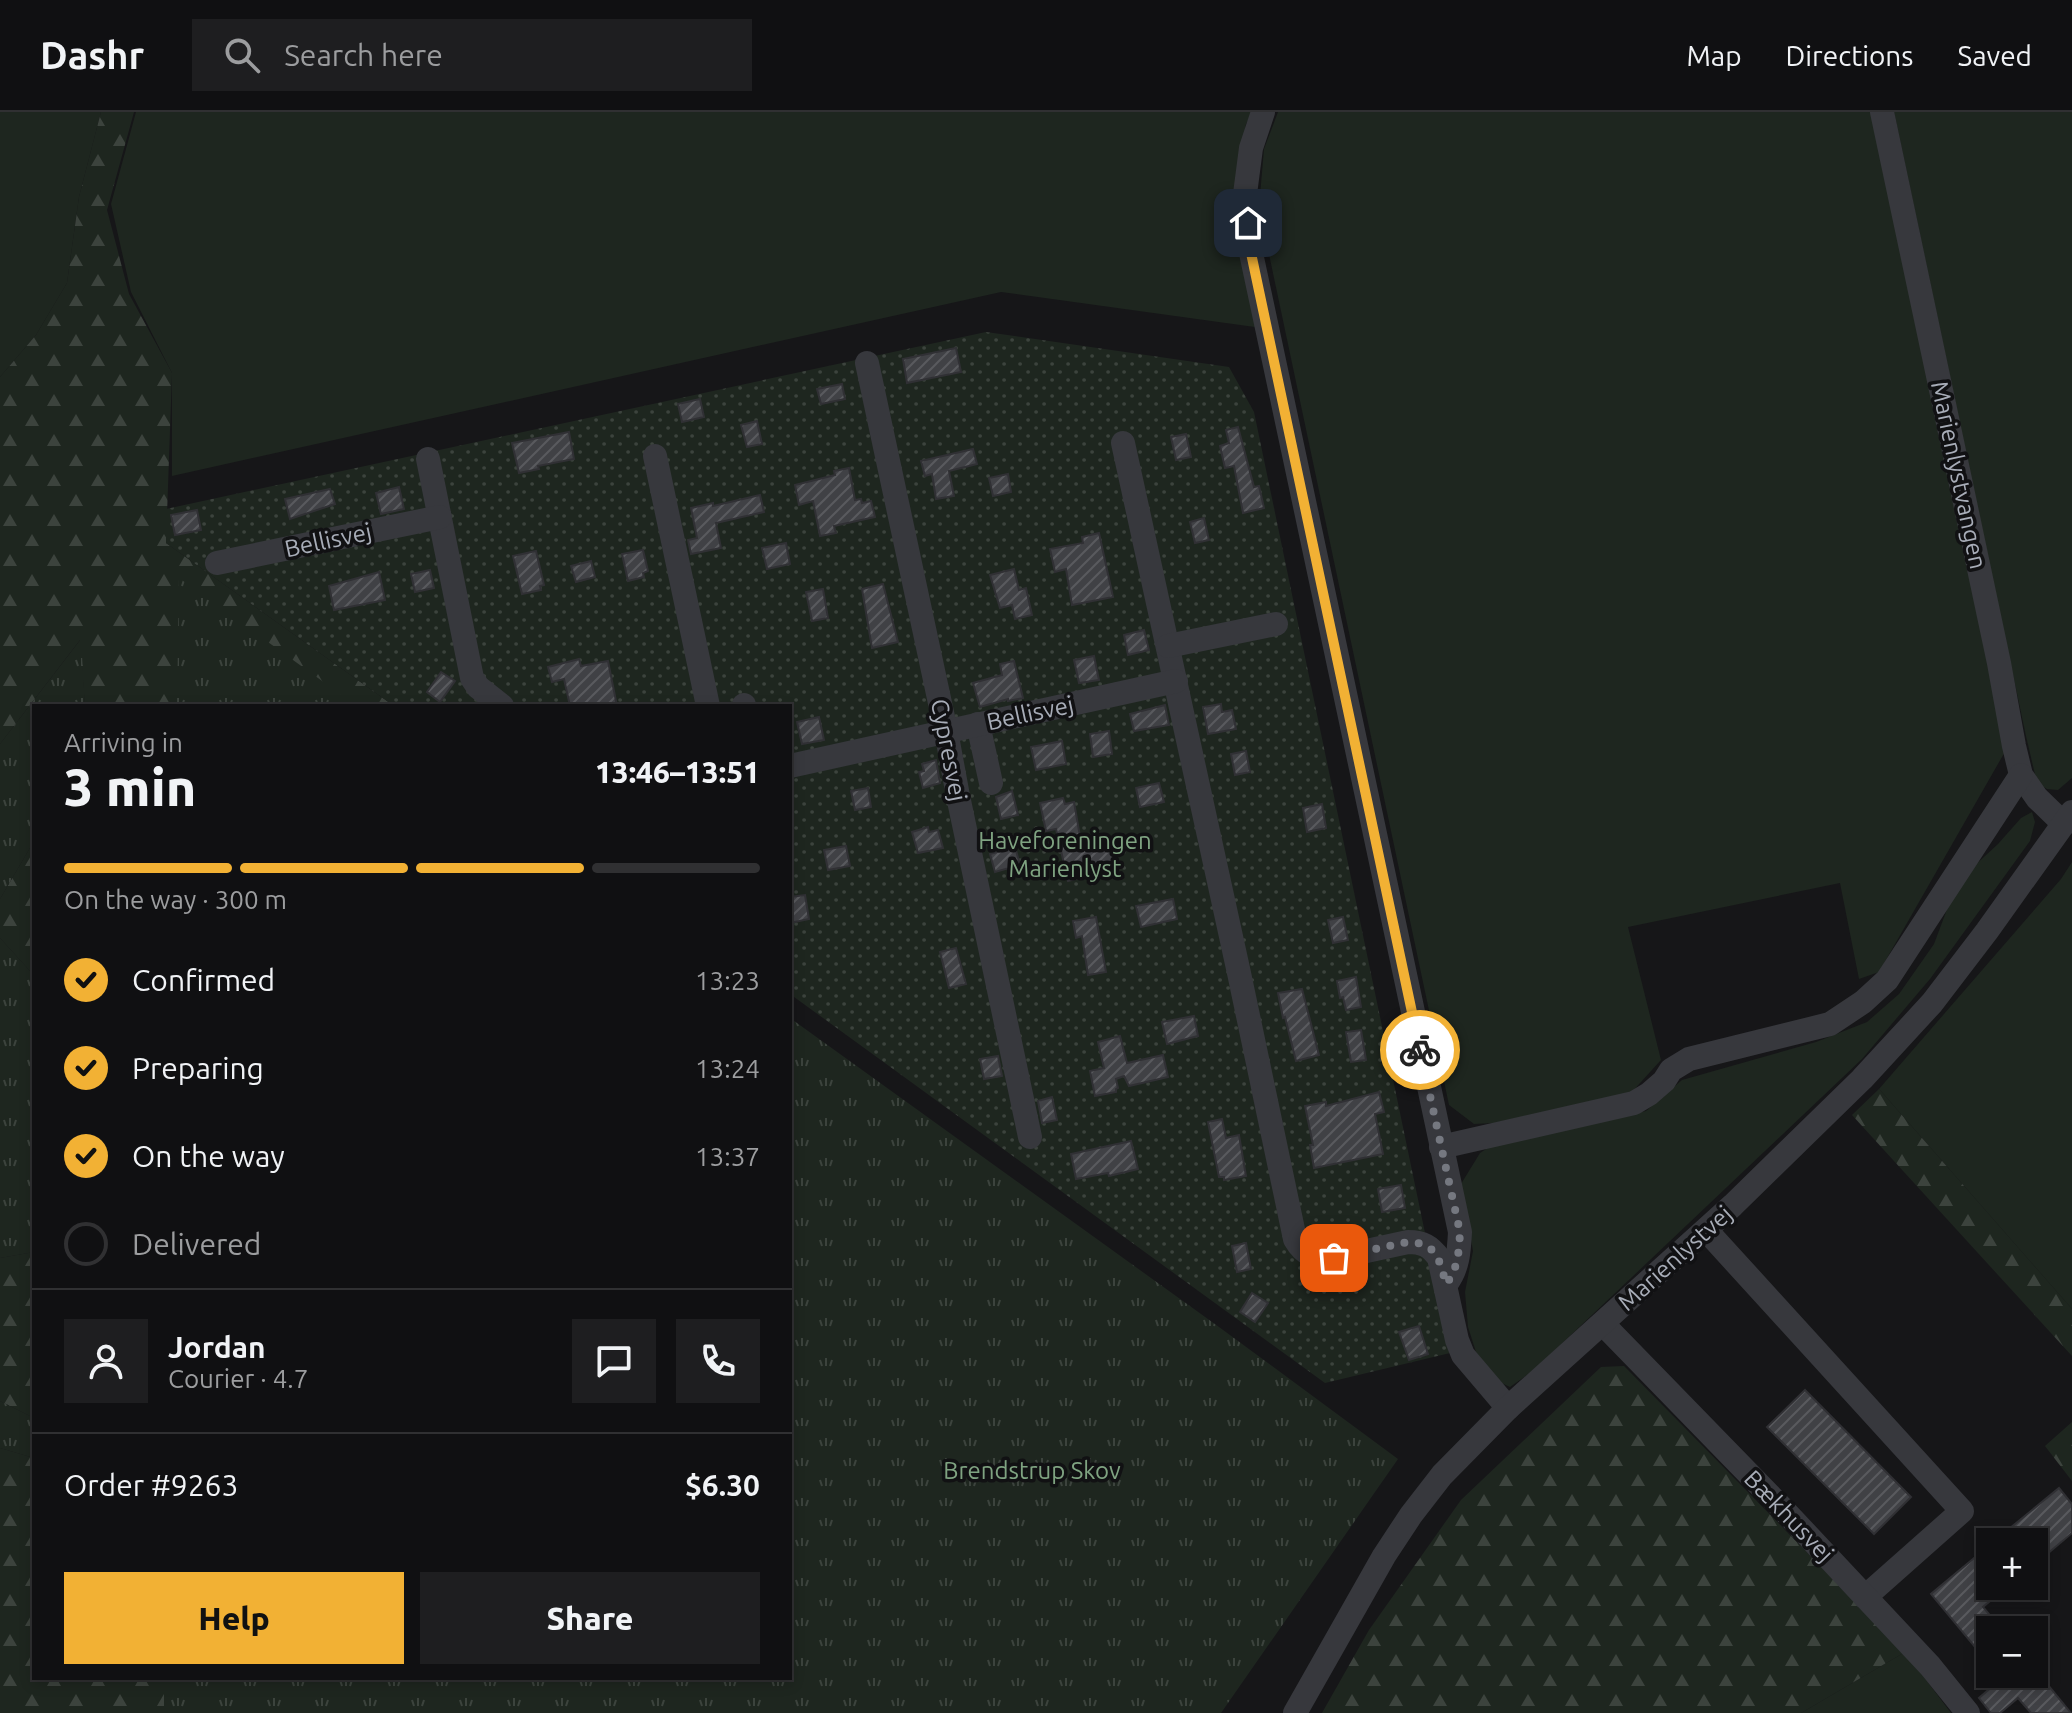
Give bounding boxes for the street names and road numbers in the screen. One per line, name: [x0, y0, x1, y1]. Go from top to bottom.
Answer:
street label: Marienlystvangen: [1926, 379, 1992, 571]
street label: Bellisvej: [282, 518, 374, 562]
street label: Bellisvej: [984, 691, 1076, 735]
street label: Cypresvej: [926, 696, 972, 804]
street label: Marienlystvej: [1613, 1200, 1737, 1316]
street label: Bækhusvej: [1739, 1465, 1839, 1567]

